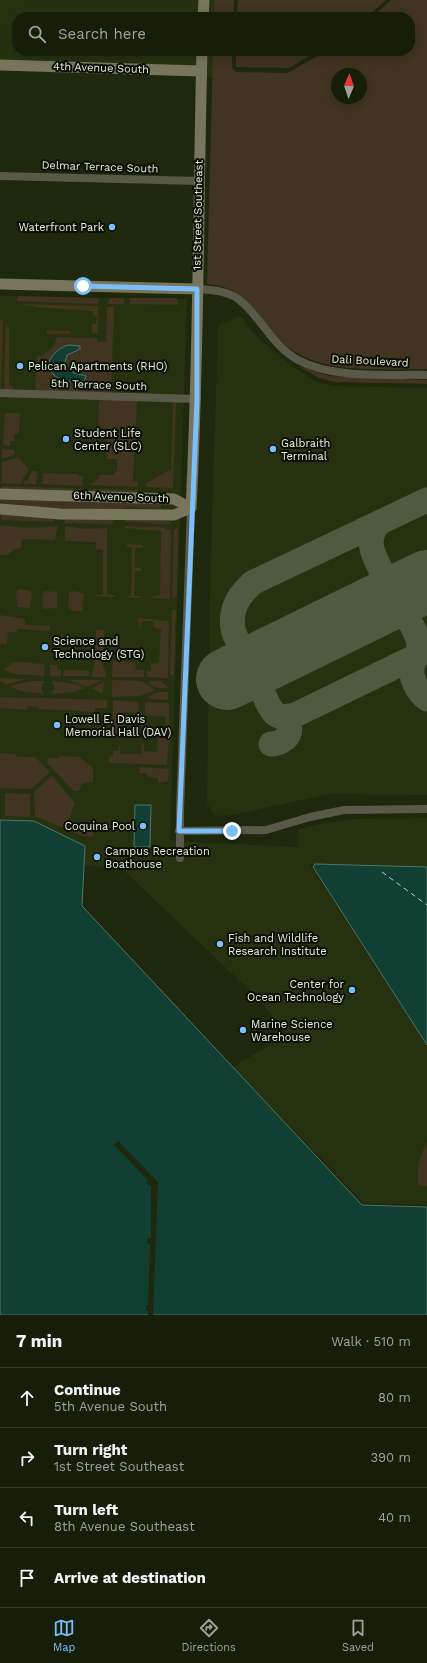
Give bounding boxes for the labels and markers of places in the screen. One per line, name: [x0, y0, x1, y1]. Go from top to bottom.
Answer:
place label: Waterfront Park: [18, 221, 104, 234]
marker: Waterfront Park: [107, 222, 117, 232]
place label: Pelican Apartments (RHO): [28, 360, 168, 373]
marker: Pelican Apartments (RHO): [15, 361, 25, 371]
place label: Student Life Center (SLC): [74, 427, 142, 453]
marker: Student Life Center (SLC): [61, 434, 71, 444]
place label: Galbraith Terminal: [281, 437, 330, 463]
marker: Galbraith Terminal: [268, 444, 278, 454]
place label: Science and Technology (STG): [53, 635, 144, 661]
marker: Science and Technology (STG): [40, 642, 50, 652]
place label: Lowell E. Davis Memorial Hall (DAV): [65, 713, 172, 739]
marker: Lowell E. Davis Memorial Hall (DAV): [52, 720, 62, 730]
place label: Coquina Pool: [65, 820, 136, 833]
marker: Coquina Pool: [138, 821, 148, 831]
place label: Campus Recreation Boathouse: [105, 845, 210, 871]
marker: Campus Recreation Boathouse: [92, 852, 102, 862]
place label: Fish and Wildlife Research Institute: [228, 932, 327, 958]
marker: Fish and Wildlife Research Institute: [215, 939, 225, 949]
place label: Center for Ocean Technology: [247, 978, 345, 1004]
marker: Center for Ocean Technology: [347, 985, 357, 995]
place label: Marine Science Warehouse: [251, 1018, 333, 1044]
marker: Marine Science Warehouse: [238, 1025, 248, 1035]

